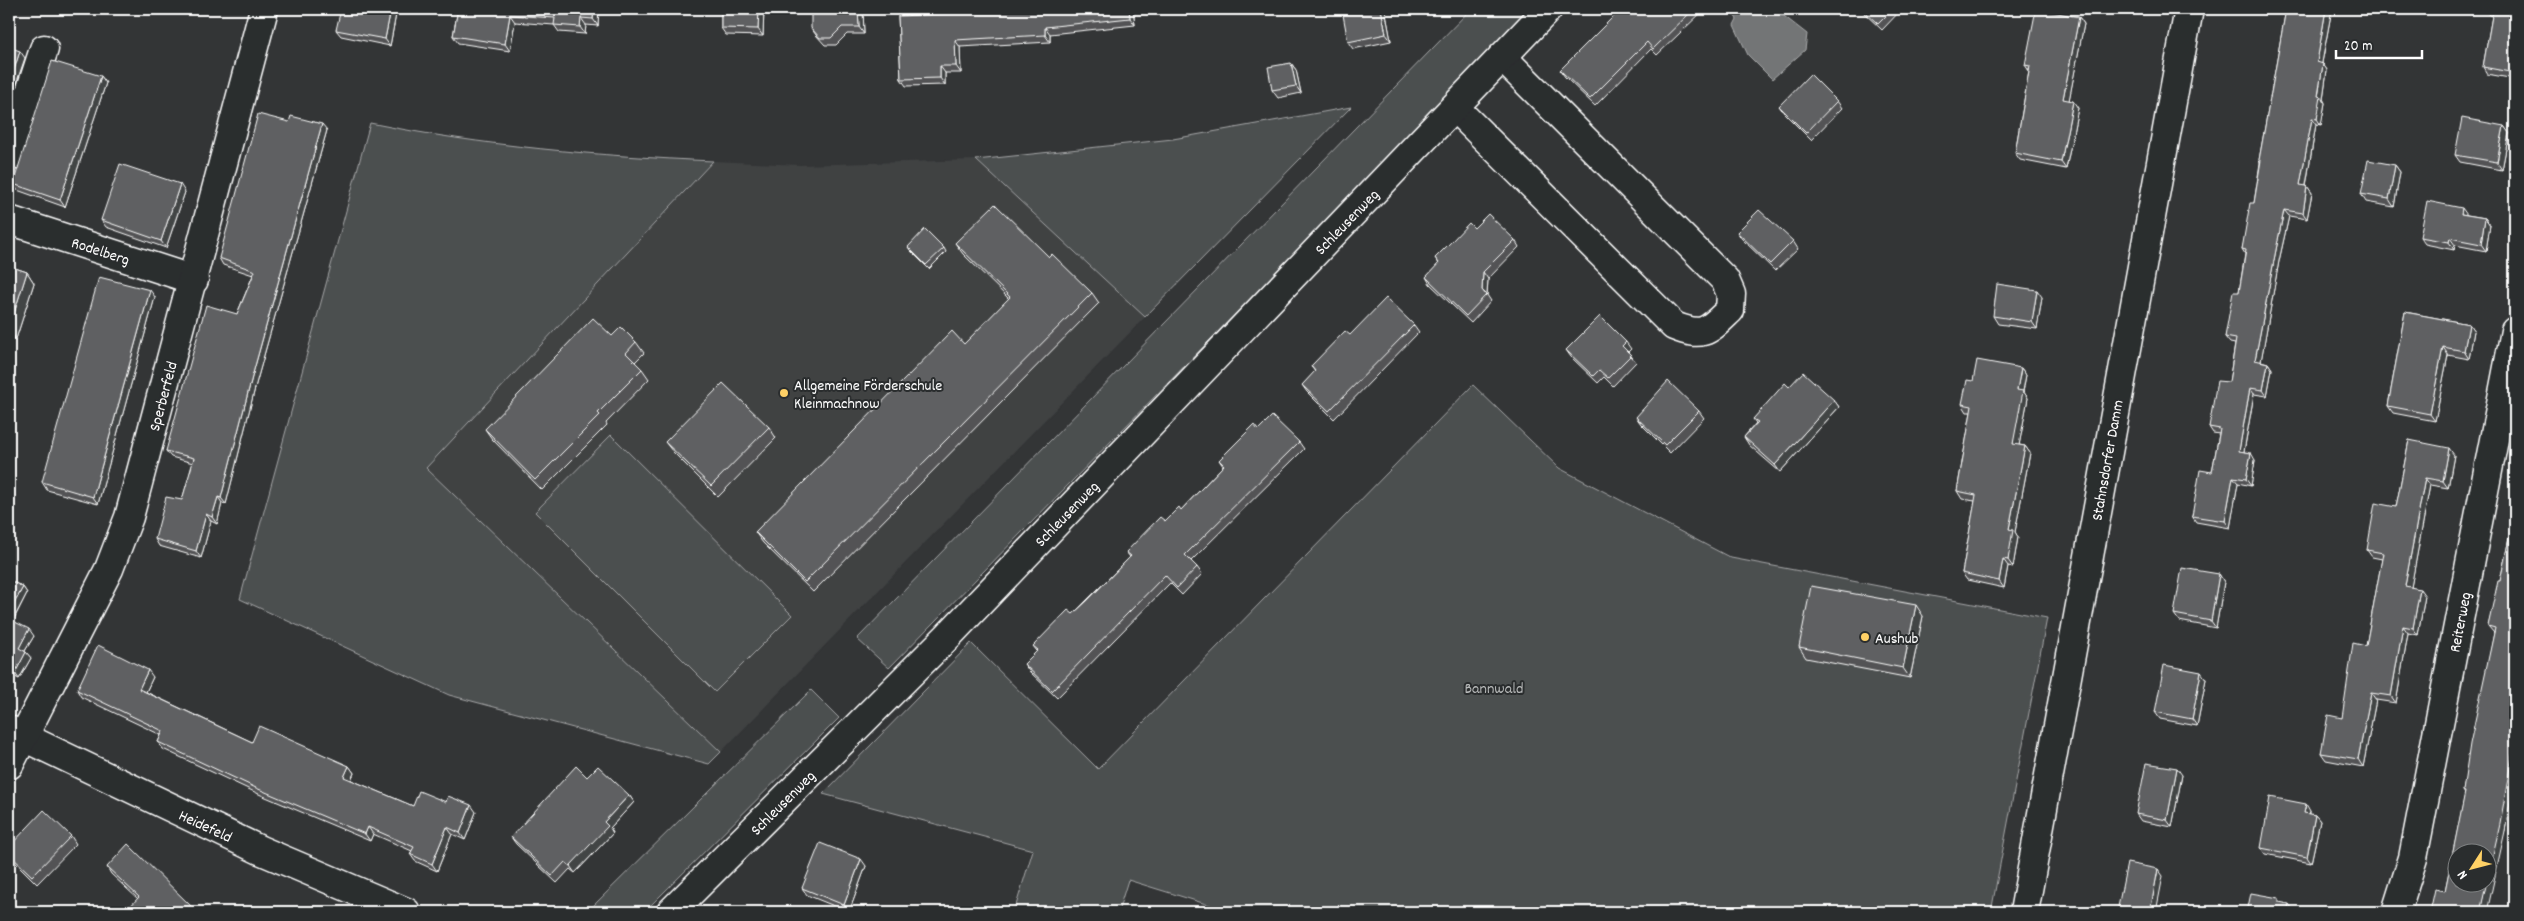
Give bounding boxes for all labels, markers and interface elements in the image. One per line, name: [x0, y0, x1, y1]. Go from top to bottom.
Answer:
scale bar: [2336, 28, 2423, 60]
text: 20 m: [2344, 36, 2372, 58]
street label: Schleusenweg: [1310, 185, 1385, 261]
street label: Rodelberg: [68, 232, 132, 273]
street label: Sperberfeld: [144, 359, 185, 434]
place label: Allgemeine Förderschule Kleinmachnow: [794, 375, 942, 416]
marker: Allgemeine Förderschule Kleinmachnow: [778, 387, 790, 399]
street label: Stahnsdorfer Damm: [2087, 398, 2130, 523]
street label: Schleusenweg: [1030, 477, 1105, 553]
street label: Reiterweg: [2444, 590, 2479, 655]
place label: Aushub: [1875, 628, 1919, 651]
marker: Aushub: [1859, 631, 1871, 643]
park label: Bannwald: [1465, 678, 1524, 701]
street label: Schleusenweg: [746, 766, 822, 842]
street label: Heidefeld: [174, 805, 235, 850]
north arrow: [2446, 844, 2496, 894]
text: N: [2453, 866, 2473, 883]

